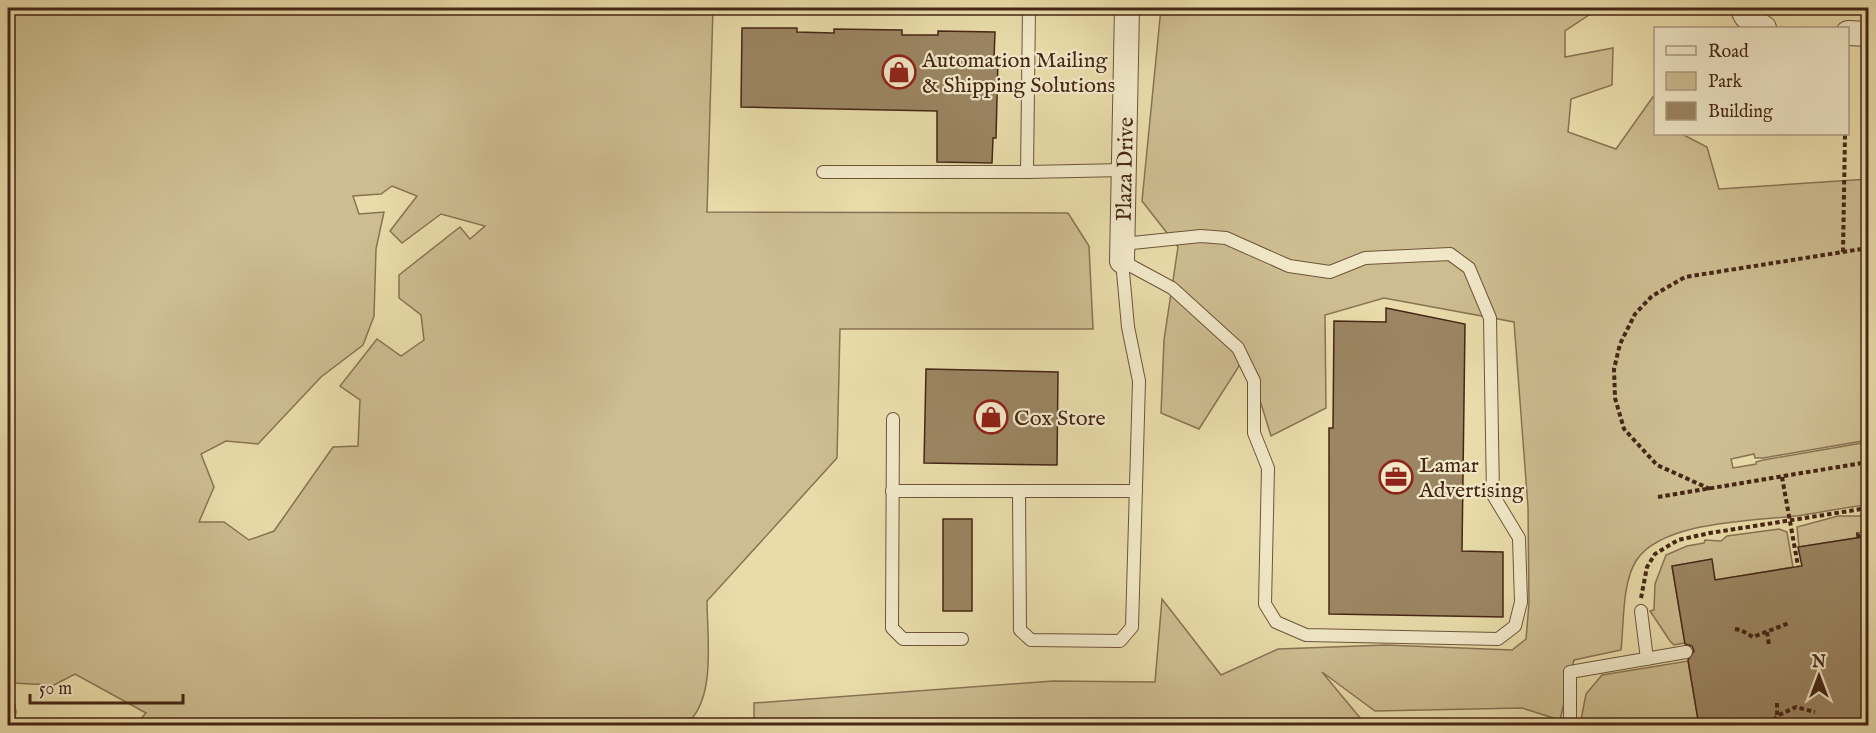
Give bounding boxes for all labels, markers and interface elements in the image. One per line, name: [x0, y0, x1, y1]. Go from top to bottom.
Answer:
legend: [1654, 27, 1849, 135]
text: Road: [1708, 41, 1749, 64]
place label: Automation Mailing & Shipping Solutions: [921, 47, 1115, 100]
shop icon: Automation Mailing & Shipping Solutions: [881, 54, 917, 90]
text: Park: [1708, 71, 1743, 94]
text: Building: [1708, 101, 1773, 124]
street label: Plaza Drive: [1111, 117, 1141, 221]
shop icon: Cox Store: [973, 399, 1009, 435]
place label: Cox Store: [1014, 405, 1106, 433]
place label: Lamar Advertising: [1418, 452, 1525, 505]
office icon: Lamar Advertising: [1378, 459, 1414, 495]
north arrow: [1789, 646, 1849, 706]
text: N: [1811, 653, 1826, 673]
scale bar: [30, 667, 183, 705]
text: 50 m: [39, 678, 72, 701]

